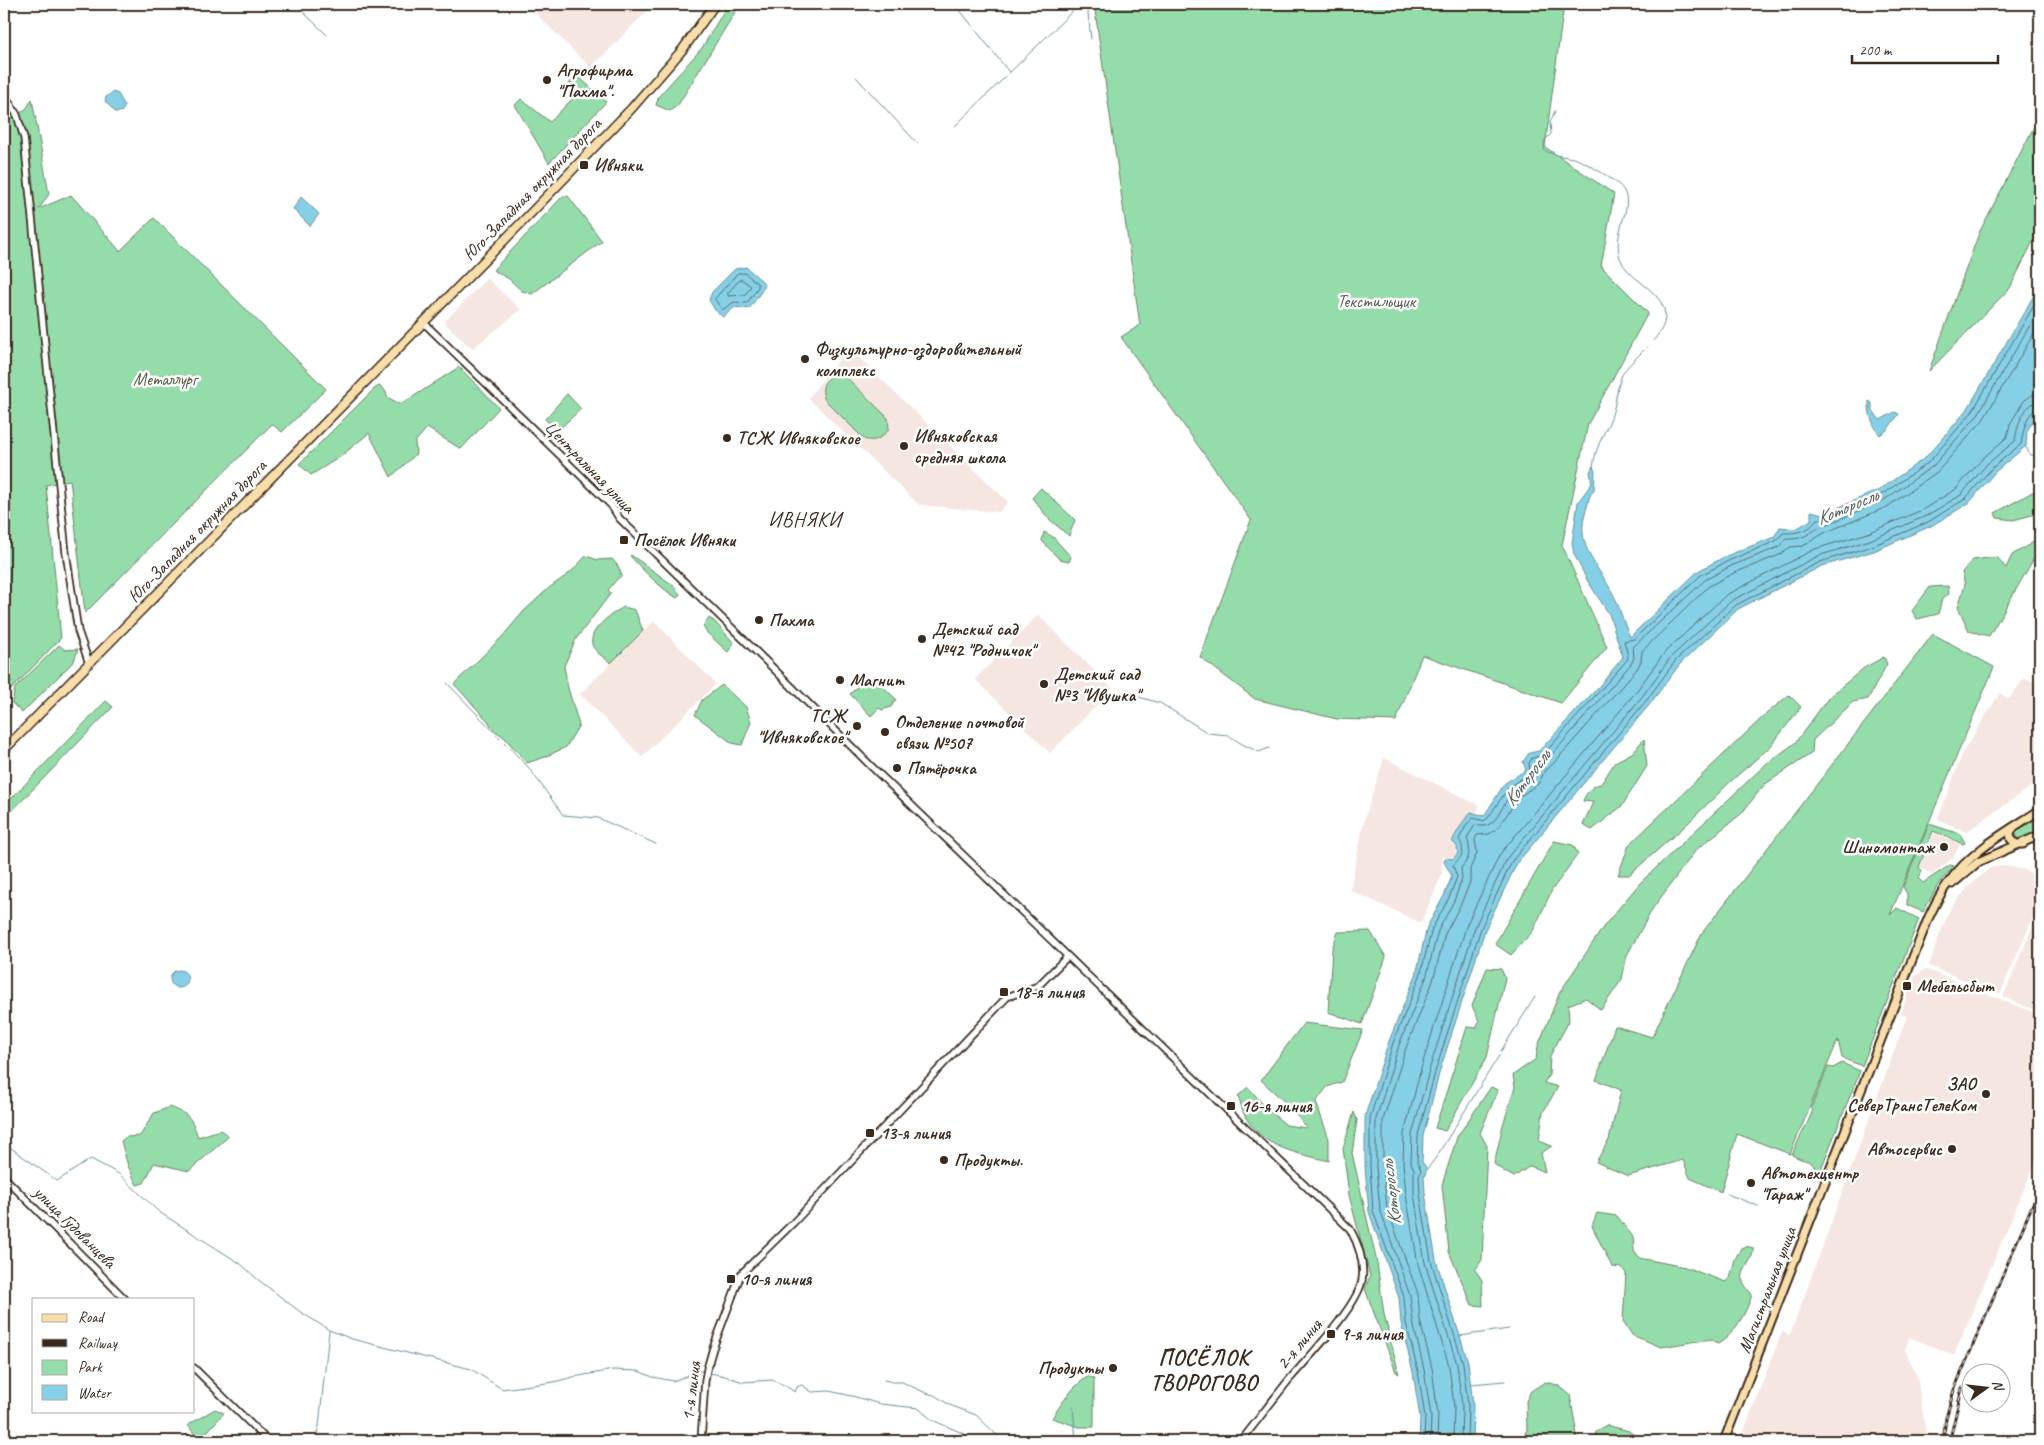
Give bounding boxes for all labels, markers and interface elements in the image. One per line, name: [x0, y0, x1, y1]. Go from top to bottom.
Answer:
scale bar: [1852, 32, 1998, 64]
text: 200 m: [1859, 41, 1893, 60]
place label: Агрофирма "Пахма".: [557, 59, 634, 102]
marker: Агрофирма "Пахма".: [541, 74, 553, 86]
street label: Юго-Западная окружная дорога: [458, 112, 607, 265]
place label: Ивняки: [594, 154, 644, 176]
marker: Ивняки: [578, 159, 590, 171]
park label: Текстильщик: [1337, 290, 1417, 312]
place label: Физкультурно-оздоровительный комплекс: [815, 338, 1023, 381]
marker: Физкультурно-оздоровительный комплекс: [799, 353, 811, 365]
park label: Металлург: [133, 368, 200, 390]
street label: Центральная улица: [540, 416, 641, 519]
place label: Ивняковская средняя школа: [914, 425, 1006, 468]
place label: ТСЖ Ивняковское: [737, 427, 861, 449]
marker: ТСЖ Ивняковское: [721, 432, 733, 444]
marker: Ивняковская средняя школа: [898, 440, 910, 452]
street label: Юго-Западная окружная дорога: [123, 454, 272, 607]
water label: Которосль: [1813, 482, 1884, 531]
district label: ИВНЯКИ: [768, 507, 844, 532]
place label: Посёлок Ивняки: [634, 529, 737, 551]
marker: Посёлок Ивняки: [618, 534, 630, 546]
place label: Пахма: [769, 609, 815, 631]
marker: Пахма: [753, 614, 765, 626]
place label: Детский сад №42 "Родничок": [932, 618, 1039, 661]
marker: Детский сад №42 "Родничок": [916, 633, 928, 645]
place label: Детский сад №3 "Ивушка": [1054, 663, 1143, 706]
place label: Магнит: [850, 669, 905, 691]
marker: Магнит: [834, 674, 846, 686]
marker: Детский сад №3 "Ивушка": [1038, 678, 1050, 690]
place label: ТСЖ "Ивняковское": [757, 705, 851, 748]
place label: Отделение почтовой связи №507: [895, 711, 1025, 754]
marker: ТСЖ "Ивняковское": [851, 720, 863, 732]
marker: Отделение почтовой связи №507: [879, 726, 891, 738]
water label: Которосль: [1498, 743, 1558, 811]
place label: Пятёрочка: [907, 757, 977, 779]
marker: Пятёрочка: [891, 762, 903, 774]
place label: Шиномонтаж: [1842, 836, 1936, 858]
marker: Шиномонтаж: [1938, 841, 1950, 853]
place label: Мебельсбыт: [1917, 975, 1995, 997]
marker: Мебельсбыт: [1901, 980, 1913, 992]
place label: 18-я линия: [1014, 981, 1086, 1003]
marker: 18-я линия: [998, 986, 1010, 998]
place label: ЗАО СеверТрансТелеКом: [1847, 1073, 1978, 1116]
marker: ЗАО СеверТрансТелеКом: [1980, 1088, 1992, 1100]
place label: 16-я линия: [1241, 1095, 1313, 1117]
marker: 16-я линия: [1225, 1100, 1237, 1112]
place label: 13-я линия: [880, 1122, 952, 1144]
marker: 13-я линия: [864, 1127, 876, 1139]
place label: Автосервис: [1867, 1138, 1943, 1160]
marker: Автосервис: [1946, 1143, 1958, 1155]
place label: Продукты.: [954, 1149, 1023, 1171]
marker: Продукты.: [938, 1154, 950, 1166]
water label: Которосль: [1375, 1157, 1407, 1226]
place label: Автотехцентр "Гараж": [1761, 1162, 1860, 1205]
marker: Автотехцентр "Гараж": [1745, 1177, 1757, 1189]
street label: улица Гудованцева: [29, 1181, 122, 1274]
street label: Магистральная улица: [1733, 1222, 1802, 1356]
place label: 10-я линия: [741, 1268, 813, 1290]
marker: 10-я линия: [725, 1273, 737, 1285]
legend: [32, 1298, 195, 1412]
text: Road: [78, 1308, 105, 1327]
street label: 2-я линия: [1271, 1313, 1327, 1374]
place label: 9-я линия: [1341, 1323, 1404, 1345]
marker: 9-я линия: [1325, 1328, 1337, 1340]
text: Railway: [78, 1334, 119, 1353]
district label: ПОСЁЛОК ТВОРОГОВО: [1150, 1344, 1259, 1397]
place label: Продукты: [1038, 1357, 1105, 1379]
text: Park: [78, 1358, 103, 1377]
street label: 1-я линия: [676, 1359, 706, 1422]
marker: Продукты: [1107, 1362, 1119, 1374]
north arrow: [1962, 1362, 2012, 1412]
text: N: [1989, 1378, 2008, 1393]
text: Water: [78, 1384, 112, 1403]

